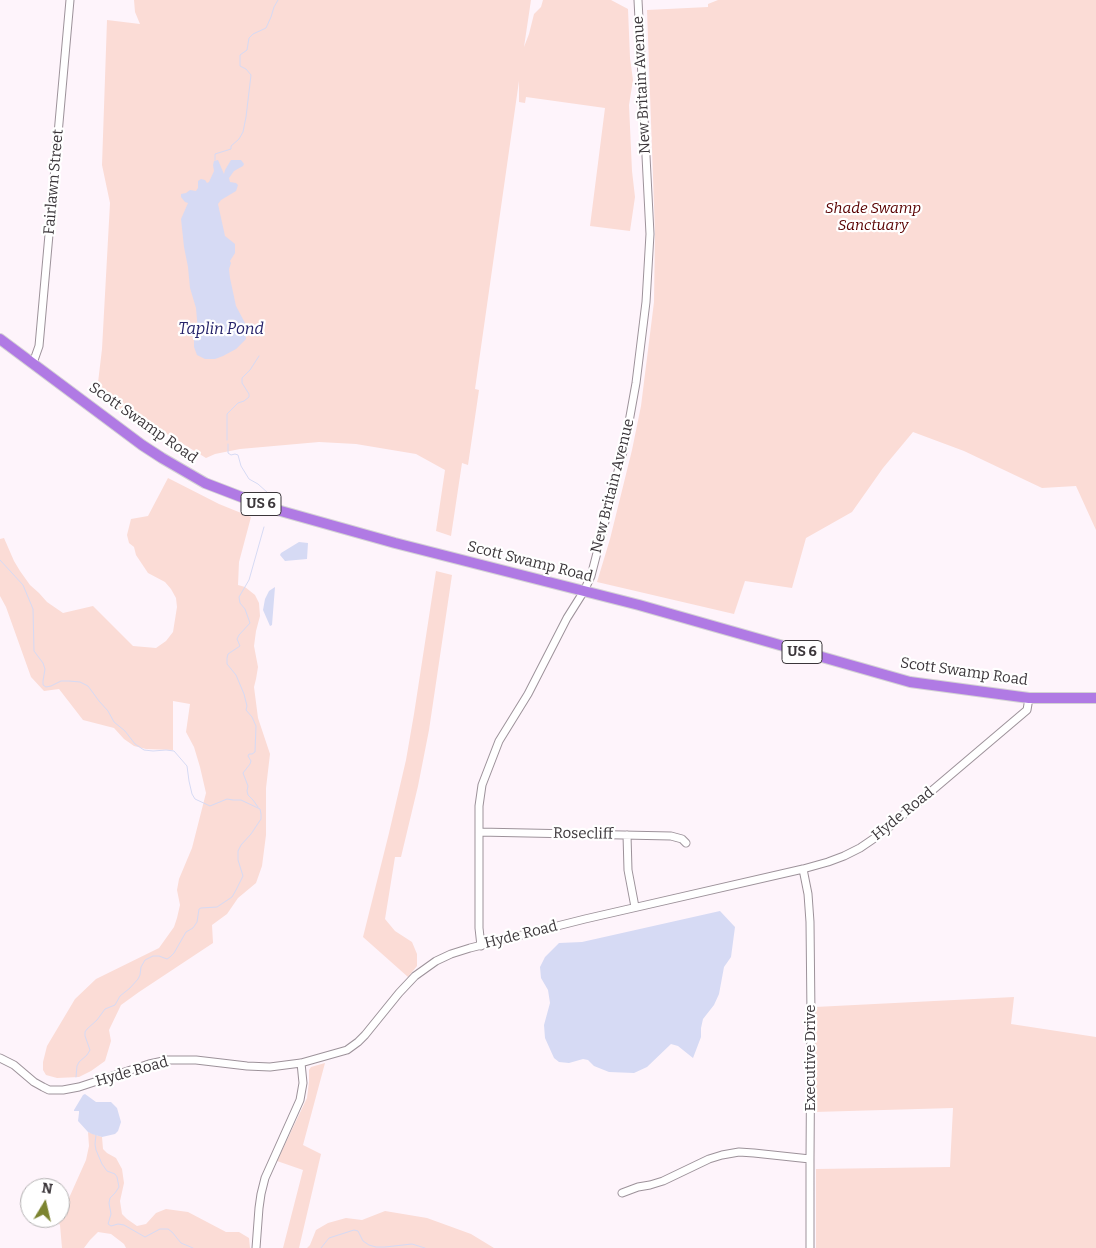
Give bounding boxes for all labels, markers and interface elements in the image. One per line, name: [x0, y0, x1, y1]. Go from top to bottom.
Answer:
street label: New Britain Avenue: [629, 16, 655, 154]
street label: Fairlawn Street: [40, 129, 68, 235]
park label: Shade Swamp Sanctuary: [825, 200, 921, 235]
water label: Taplin Pond: [178, 320, 264, 340]
street label: Scott Swamp Road: [85, 379, 201, 467]
street label: New Britain Avenue: [588, 417, 638, 555]
road number: US 6: [241, 492, 281, 516]
street label: Scott Swamp Road: [465, 538, 595, 586]
road number: US 6: [782, 640, 822, 664]
street label: Scott Swamp Road: [899, 654, 1029, 690]
street label: Hyde Road: [868, 784, 938, 844]
street label: Rosecliff: [553, 824, 613, 844]
street label: Hyde Road: [483, 917, 559, 953]
street label: Executive Drive: [802, 1004, 820, 1112]
street label: Hyde Road: [94, 1053, 170, 1091]
north arrow: [20, 1178, 70, 1228]
text: N: [41, 1179, 54, 1198]

